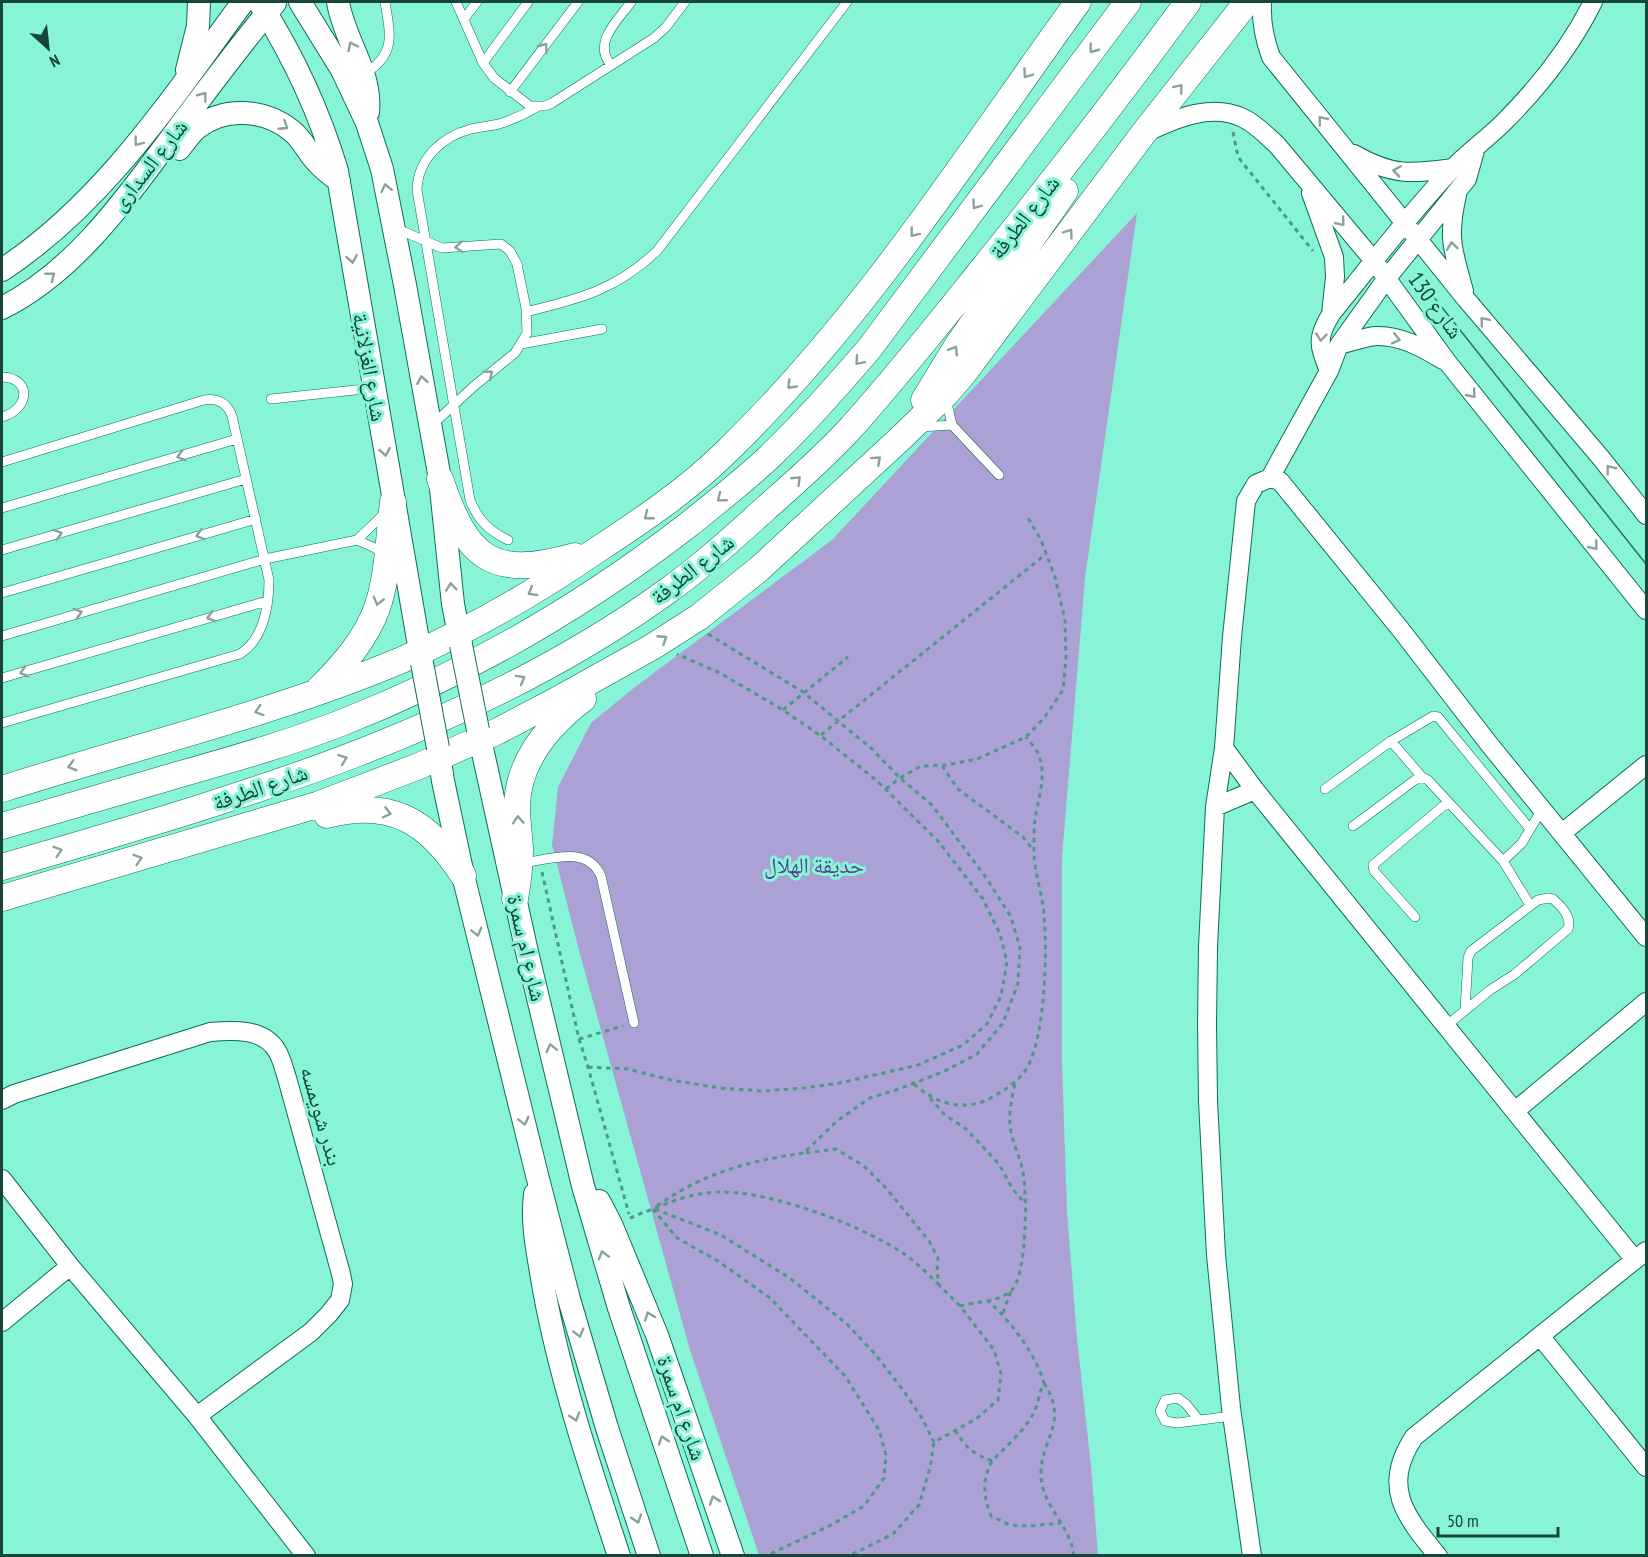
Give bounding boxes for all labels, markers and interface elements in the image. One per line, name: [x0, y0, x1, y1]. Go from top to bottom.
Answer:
north arrow: [18, 18, 78, 78]
one-way arrow: [348, 42, 360, 53]
one-way arrow: [537, 42, 548, 53]
one-way arrow: [1089, 42, 1100, 53]
text: N: [46, 50, 63, 72]
one-way arrow: [1023, 68, 1034, 79]
one-way arrow: [1172, 83, 1183, 94]
one-way arrow: [196, 91, 207, 102]
street label: شارع السدارى: [104, 114, 194, 216]
one-way arrow: [1318, 116, 1329, 127]
one-way arrow: [277, 119, 288, 130]
one-way arrow: [135, 135, 146, 146]
one-way arrow: [1392, 166, 1401, 178]
street label: شارع الطرفة: [983, 170, 1065, 264]
one-way arrow: [380, 184, 393, 194]
one-way arrow: [972, 198, 983, 209]
one-way arrow: [1334, 215, 1345, 226]
one-way arrow: [911, 227, 922, 238]
one-way arrow: [1062, 228, 1073, 239]
one-way arrow: [454, 240, 463, 253]
one-way arrow: [1447, 241, 1459, 250]
one-way arrow: [345, 254, 358, 264]
street label: شارع 130: [1402, 266, 1470, 344]
one-way arrow: [44, 273, 55, 284]
street label: شارع الغزلانية: [347, 311, 393, 423]
one-way arrow: [1480, 317, 1491, 327]
one-way arrow: [1316, 332, 1328, 342]
one-way arrow: [1391, 332, 1401, 345]
one-way arrow: [947, 346, 959, 356]
one-way arrow: [855, 354, 866, 365]
one-way arrow: [483, 370, 494, 381]
one-way arrow: [416, 375, 429, 385]
one-way arrow: [788, 377, 799, 388]
one-way arrow: [1465, 387, 1476, 398]
one-way arrow: [378, 447, 390, 456]
one-way arrow: [176, 449, 187, 461]
one-way arrow: [870, 456, 880, 467]
one-way arrow: [1607, 465, 1618, 476]
one-way arrow: [790, 476, 801, 487]
one-way arrow: [717, 491, 728, 502]
one-way arrow: [643, 508, 654, 519]
one-way arrow: [195, 528, 206, 540]
street label: شارع الطرفة: [645, 528, 739, 610]
one-way arrow: [52, 529, 63, 541]
one-way arrow: [1587, 539, 1598, 550]
one-way arrow: [445, 583, 458, 592]
one-way arrow: [528, 585, 538, 597]
one-way arrow: [373, 596, 386, 606]
one-way arrow: [72, 608, 83, 620]
one-way arrow: [206, 610, 217, 622]
one-way arrow: [657, 636, 668, 647]
one-way arrow: [19, 665, 30, 677]
one-way arrow: [515, 675, 525, 687]
one-way arrow: [254, 704, 265, 717]
one-way arrow: [337, 753, 348, 766]
street label: شارع الطرفة: [209, 758, 311, 816]
one-way arrow: [67, 759, 77, 772]
one-way arrow: [381, 806, 392, 818]
one-way arrow: [512, 816, 525, 825]
one-way arrow: [52, 845, 62, 858]
park label: حديقة الهلال: [764, 851, 864, 879]
one-way arrow: [132, 854, 143, 866]
street label: شارع ام سمرة: [500, 892, 553, 1004]
one-way arrow: [470, 926, 482, 937]
one-way arrow: [546, 1043, 558, 1054]
street label: بندر شويمسه: [294, 1063, 350, 1169]
one-way arrow: [516, 1116, 529, 1126]
one-way arrow: [598, 1250, 610, 1261]
one-way arrow: [644, 1312, 657, 1322]
one-way arrow: [572, 1327, 584, 1337]
street label: شارع ام سمرة: [650, 1352, 713, 1464]
one-way arrow: [568, 1411, 580, 1422]
one-way arrow: [658, 1435, 671, 1446]
one-way arrow: [708, 1495, 721, 1506]
scale bar: [1438, 1500, 1558, 1538]
text: 50 m: [1447, 1509, 1479, 1532]
one-way arrow: [629, 1513, 642, 1524]

